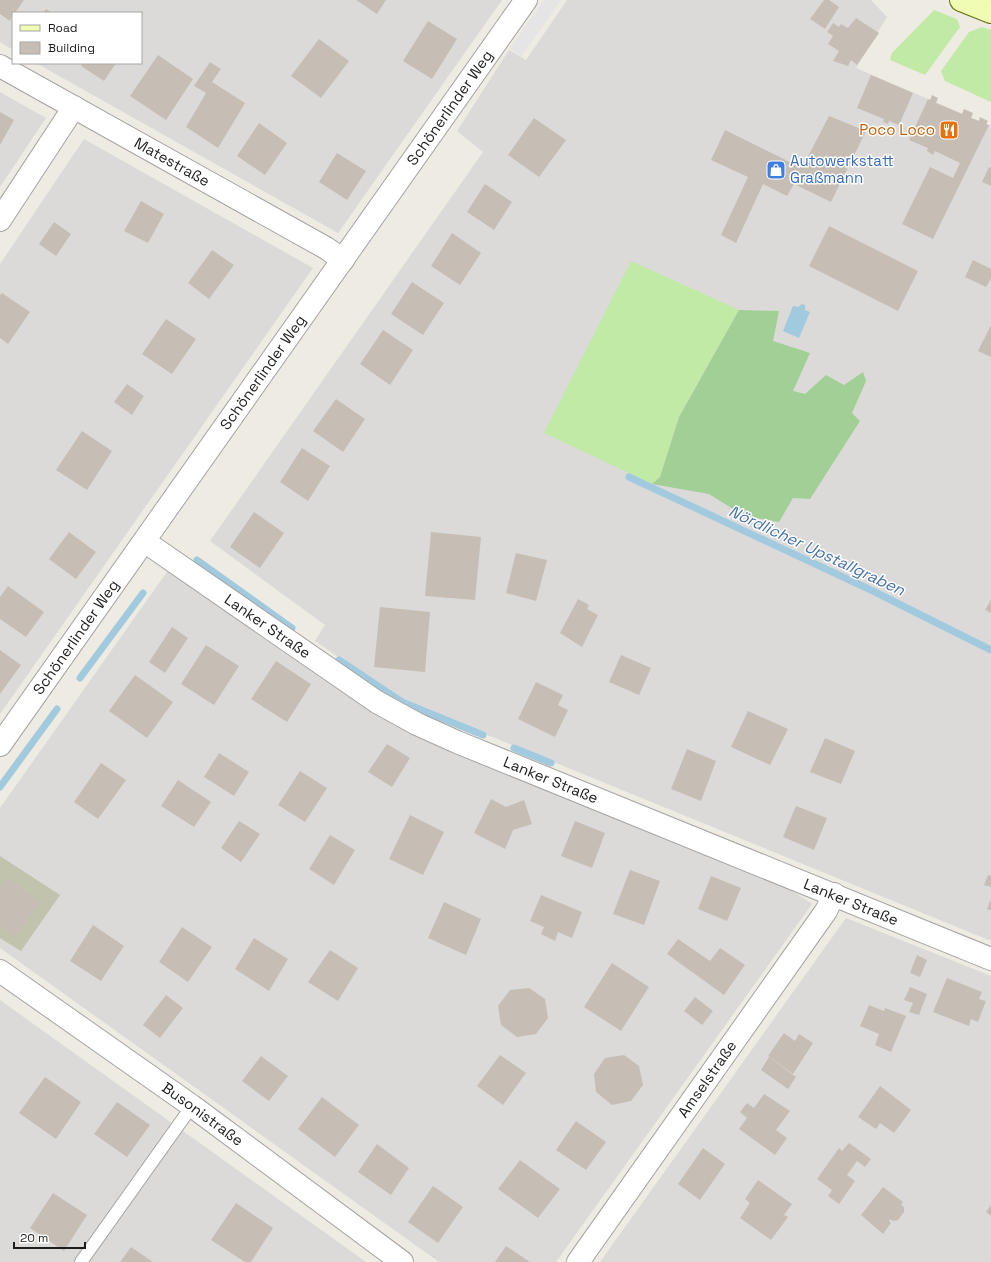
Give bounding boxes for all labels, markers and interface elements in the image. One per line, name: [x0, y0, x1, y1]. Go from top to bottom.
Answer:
legend: [12, 12, 142, 64]
text: Road: [48, 20, 77, 36]
text: Building: [48, 40, 95, 56]
street label: Schönerlinder Weg: [402, 46, 497, 169]
restaurant icon: Poco Loco: [938, 119, 960, 141]
place label: Poco Loco: [859, 120, 935, 139]
street label: Matestraße: [131, 133, 214, 190]
place label: Autowerkstatt Graßmann: [790, 151, 894, 187]
shop icon: Autowerkstatt Graßmann: [765, 159, 787, 181]
street label: Schönerlinder Weg: [215, 311, 310, 433]
water label: Nördlicher Upstallgraben: [725, 500, 909, 601]
street label: Schönerlinder Weg: [29, 576, 123, 698]
street label: Lanker Straße: [221, 589, 315, 662]
street label: Lanker Straße: [501, 752, 601, 807]
street label: Lanker Straße: [801, 874, 901, 929]
street label: Amselstraße: [673, 1037, 741, 1121]
street label: Busonistraße: [158, 1078, 247, 1150]
scale bar: [14, 1224, 85, 1250]
text: 20 m: [20, 1230, 48, 1246]

